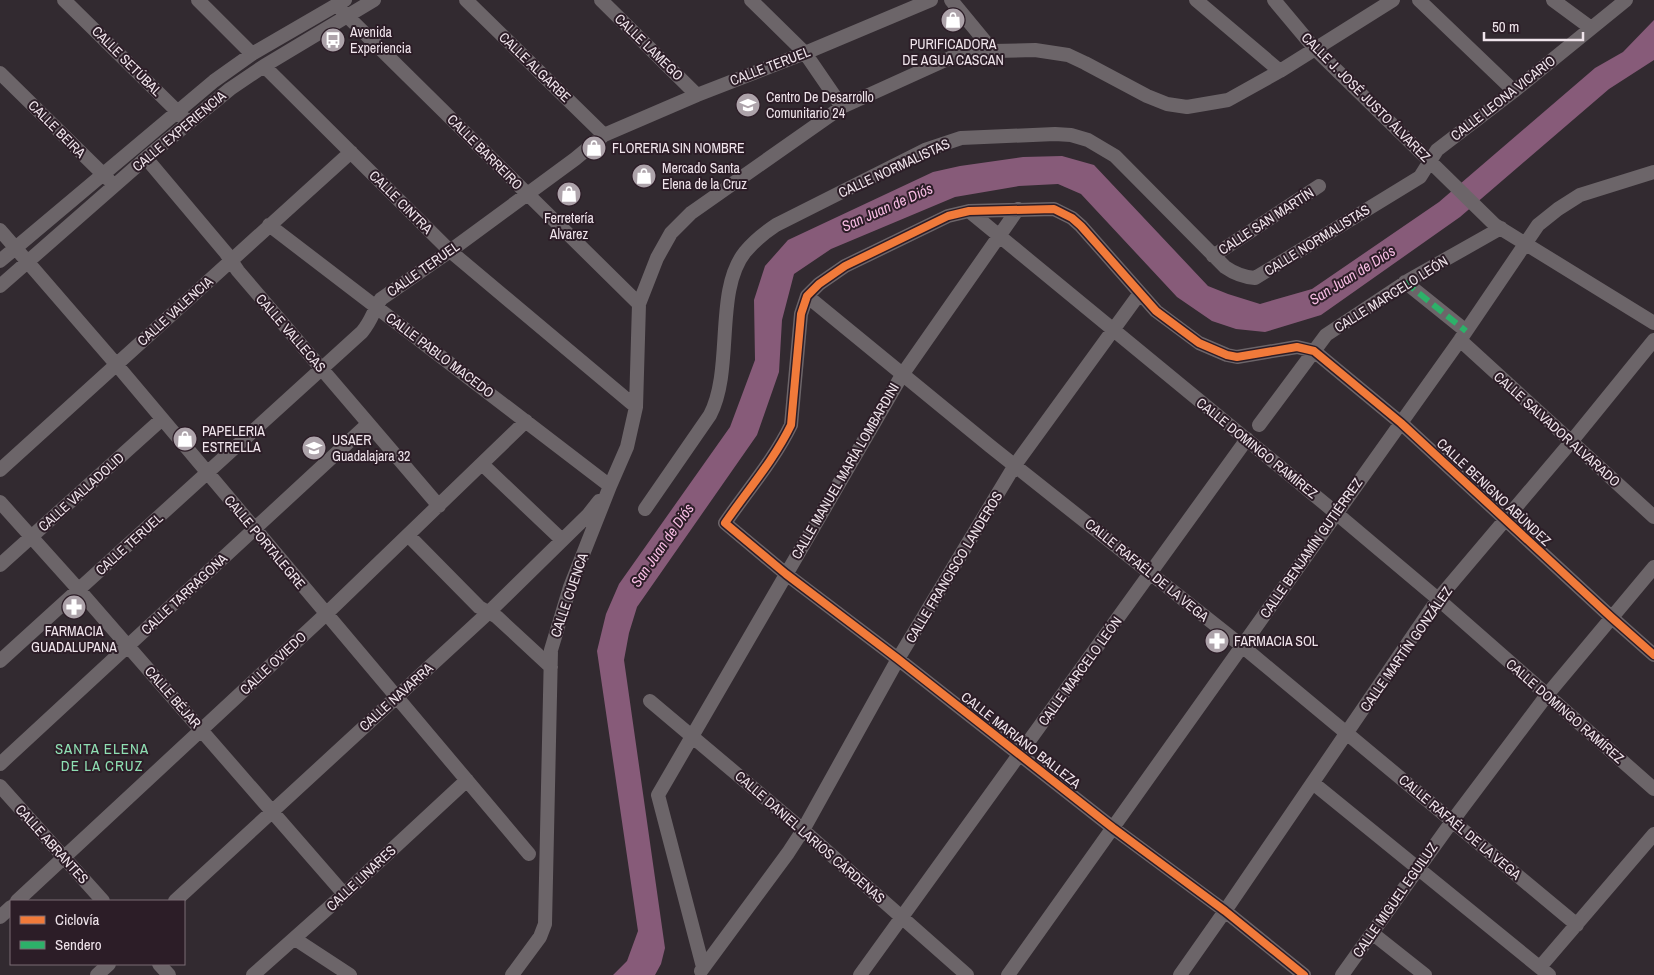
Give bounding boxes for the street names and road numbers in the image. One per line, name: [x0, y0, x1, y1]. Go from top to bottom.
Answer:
street label: CALLE LAMEGO: [611, 10, 687, 84]
street label: CALLE SETÚBAL: [88, 22, 166, 100]
street label: CALLE ALGARBE: [495, 28, 575, 106]
street label: CALLE J. JOSÉ JUSTO ÁLVAREZ: [1298, 29, 1434, 165]
street label: CALLE TERUEL: [727, 42, 813, 90]
street label: CALLE LEONA VICARIO: [1447, 51, 1559, 145]
street label: CALLE EXPERIENCIA: [128, 86, 230, 175]
street label: CALLE BEIRA: [24, 96, 90, 162]
street label: CALLE BARREIRO: [443, 110, 527, 194]
street label: CALLE NORMALISTAS: [835, 134, 953, 202]
street label: CALLE CINTRA: [366, 167, 437, 238]
street label: CALLE SAN MARTÍN: [1215, 183, 1317, 259]
street label: CALLE NORMALISTAS: [1261, 200, 1373, 280]
street label: CALLE TERUEL: [383, 237, 463, 301]
street label: CALLE MARCELO LEÓN: [1331, 252, 1451, 336]
street label: CALLE VALENCIA: [133, 272, 217, 350]
street label: CALLE VALLECAS: [252, 290, 330, 376]
street label: CALLE PABLO MACEDO: [382, 309, 498, 402]
street label: CALLE SALVADOR ALVARADO: [1490, 368, 1624, 491]
street label: CALLE MANUEL MARÍA LOMBARDINI: [787, 380, 903, 562]
street label: CALLE DOMINGO RAMÍREZ: [1193, 394, 1321, 502]
street label: CALLE BENIGNO ABÙNDEZ: [1433, 434, 1555, 550]
street label: CALLE VALLADOLID: [34, 449, 128, 535]
street label: CALLE BENJAMÍN GUTIÉRREZ: [1256, 474, 1366, 622]
street label: CALLE FRANCISCO LANDEROS: [902, 488, 1007, 646]
street label: CALLE PORTALEGRE: [221, 491, 309, 593]
street label: CALLE TERUEL: [92, 509, 167, 579]
street label: CALLE RAFAÉL DE LA VEGA: [1081, 515, 1213, 626]
street label: CALLE TARRAGONA: [137, 549, 231, 639]
street label: CALLE CUENCA: [546, 550, 592, 640]
street label: CALLE MARTÍN GONZÁLEZ: [1356, 583, 1456, 715]
street label: CALLE MARCELO LEÓN: [1034, 613, 1126, 729]
street label: CALLE OVIEDO: [236, 628, 310, 698]
street label: CALLE DOMINGO RAMÍREZ: [1502, 655, 1628, 767]
street label: CALLE NAVARRA: [355, 659, 437, 735]
street label: CALLE BÉJAR: [141, 662, 205, 732]
street label: CALLE MARIANO BALLEZA: [958, 688, 1085, 792]
street label: CALLE DANIEL LARIOS CÁRDENAS: [731, 767, 889, 907]
street label: CALLE RAFAÉL DE LA VEGA: [1395, 771, 1525, 884]
street label: CALLE ABRANTES: [12, 801, 93, 888]
street label: CALLE MIGUEL EGUILUZ: [1349, 839, 1441, 961]
street label: CALLE LINARES: [322, 841, 400, 915]

